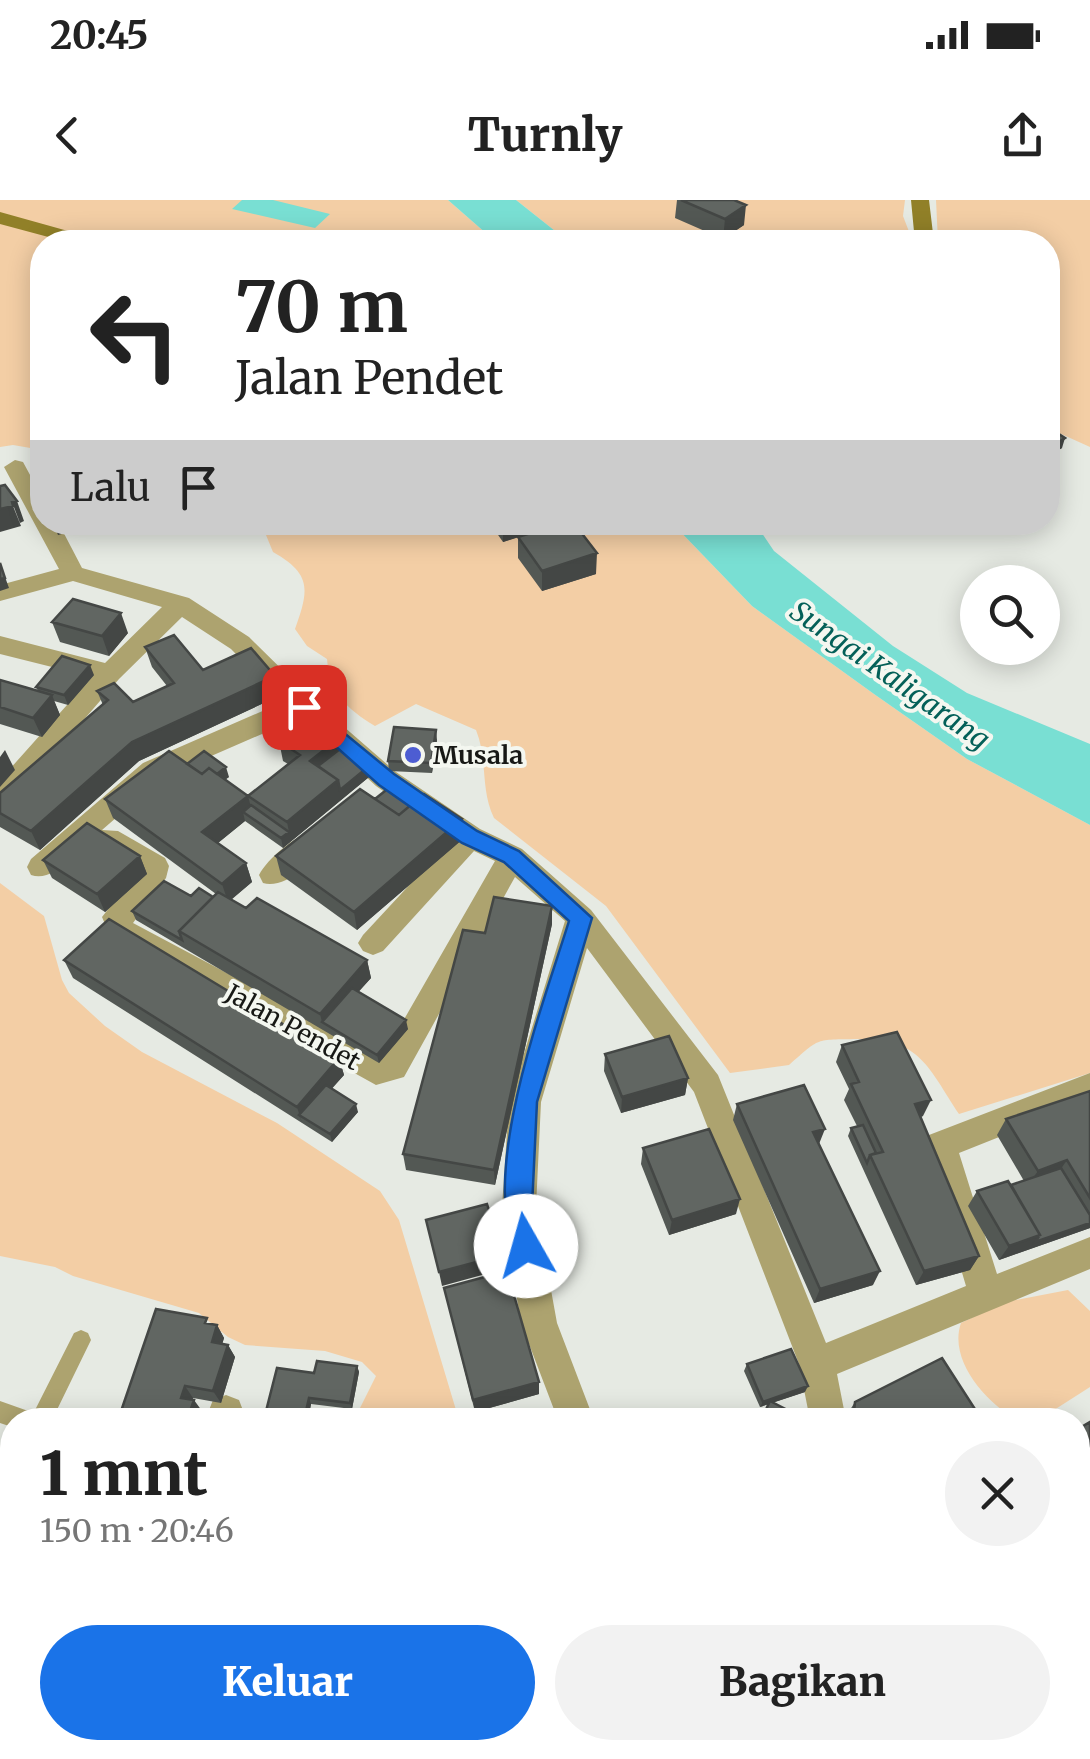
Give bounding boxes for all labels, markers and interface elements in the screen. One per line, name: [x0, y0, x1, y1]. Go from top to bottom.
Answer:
text: 20:45: [50, 12, 148, 59]
text: Turnly: [468, 107, 622, 163]
icon: back: [40, 108, 95, 163]
icon: share: [995, 108, 1050, 163]
text: 70 m: [235, 263, 408, 351]
icon: left: [70, 270, 200, 400]
text: Jalan Pendet: [235, 350, 503, 406]
icon: arrive: [171, 460, 226, 515]
text: Lalu: [70, 464, 151, 511]
map controls: [960, 565, 1060, 665]
button: search: [960, 565, 1060, 665]
water label: Sungai Kaligarang: [783, 593, 997, 757]
pin: [262, 665, 347, 750]
icon: arrive: [277, 680, 332, 735]
place label: Musala: [433, 739, 523, 771]
marker: Musala: [402, 744, 424, 766]
street label: Jalan Pendet: [219, 976, 366, 1077]
position arrow: [474, 1194, 578, 1298]
text: 1 mnt: [40, 1436, 208, 1511]
button: close: [945, 1441, 1050, 1546]
text: 150 m · 20:46: [40, 1511, 234, 1551]
button: Keluar: [40, 1625, 535, 1740]
button: Bagikan: [555, 1625, 1050, 1740]

